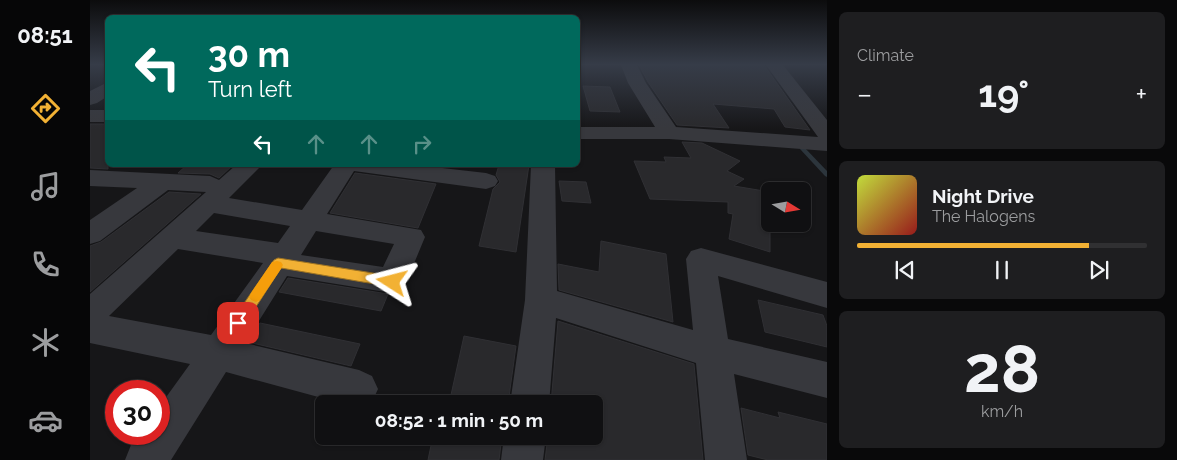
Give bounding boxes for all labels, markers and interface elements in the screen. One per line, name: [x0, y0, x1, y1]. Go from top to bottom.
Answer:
text: 08:51: [17, 22, 73, 48]
text: 30 m: [208, 34, 290, 75]
icon: left: [125, 35, 190, 100]
text: Climate: [857, 46, 914, 65]
text: 19°: [978, 71, 1029, 116]
text: Turn left: [208, 76, 292, 102]
text: −: [857, 78, 872, 111]
text: +: [1135, 78, 1147, 111]
icon: directions: [28, 91, 63, 126]
icon: left: [249, 130, 277, 158]
icon: ahead: [302, 130, 330, 158]
icon: ahead: [355, 130, 383, 158]
icon: right: [408, 130, 436, 158]
icon: music: [28, 169, 63, 204]
north arrow: [761, 182, 811, 232]
map controls: [761, 182, 811, 232]
text: Night Drive: [932, 185, 1034, 207]
text: The Halogens: [932, 207, 1035, 226]
icon: phone: [28, 247, 63, 282]
position arrow: [365, 255, 417, 307]
icon: previous: [891, 256, 919, 284]
icon: pause: [988, 256, 1016, 284]
icon: next: [1085, 256, 1113, 284]
pin: [217, 302, 259, 344]
icon: arrive: [224, 309, 252, 337]
icon: climate: [28, 325, 63, 360]
text: 28: [964, 331, 1040, 407]
speed limit sign: 30: [105, 380, 170, 445]
text: km/h: [981, 402, 1023, 421]
icon: car: [28, 403, 63, 438]
text: 08:52 · 1 min · 50 m: [375, 409, 543, 431]

